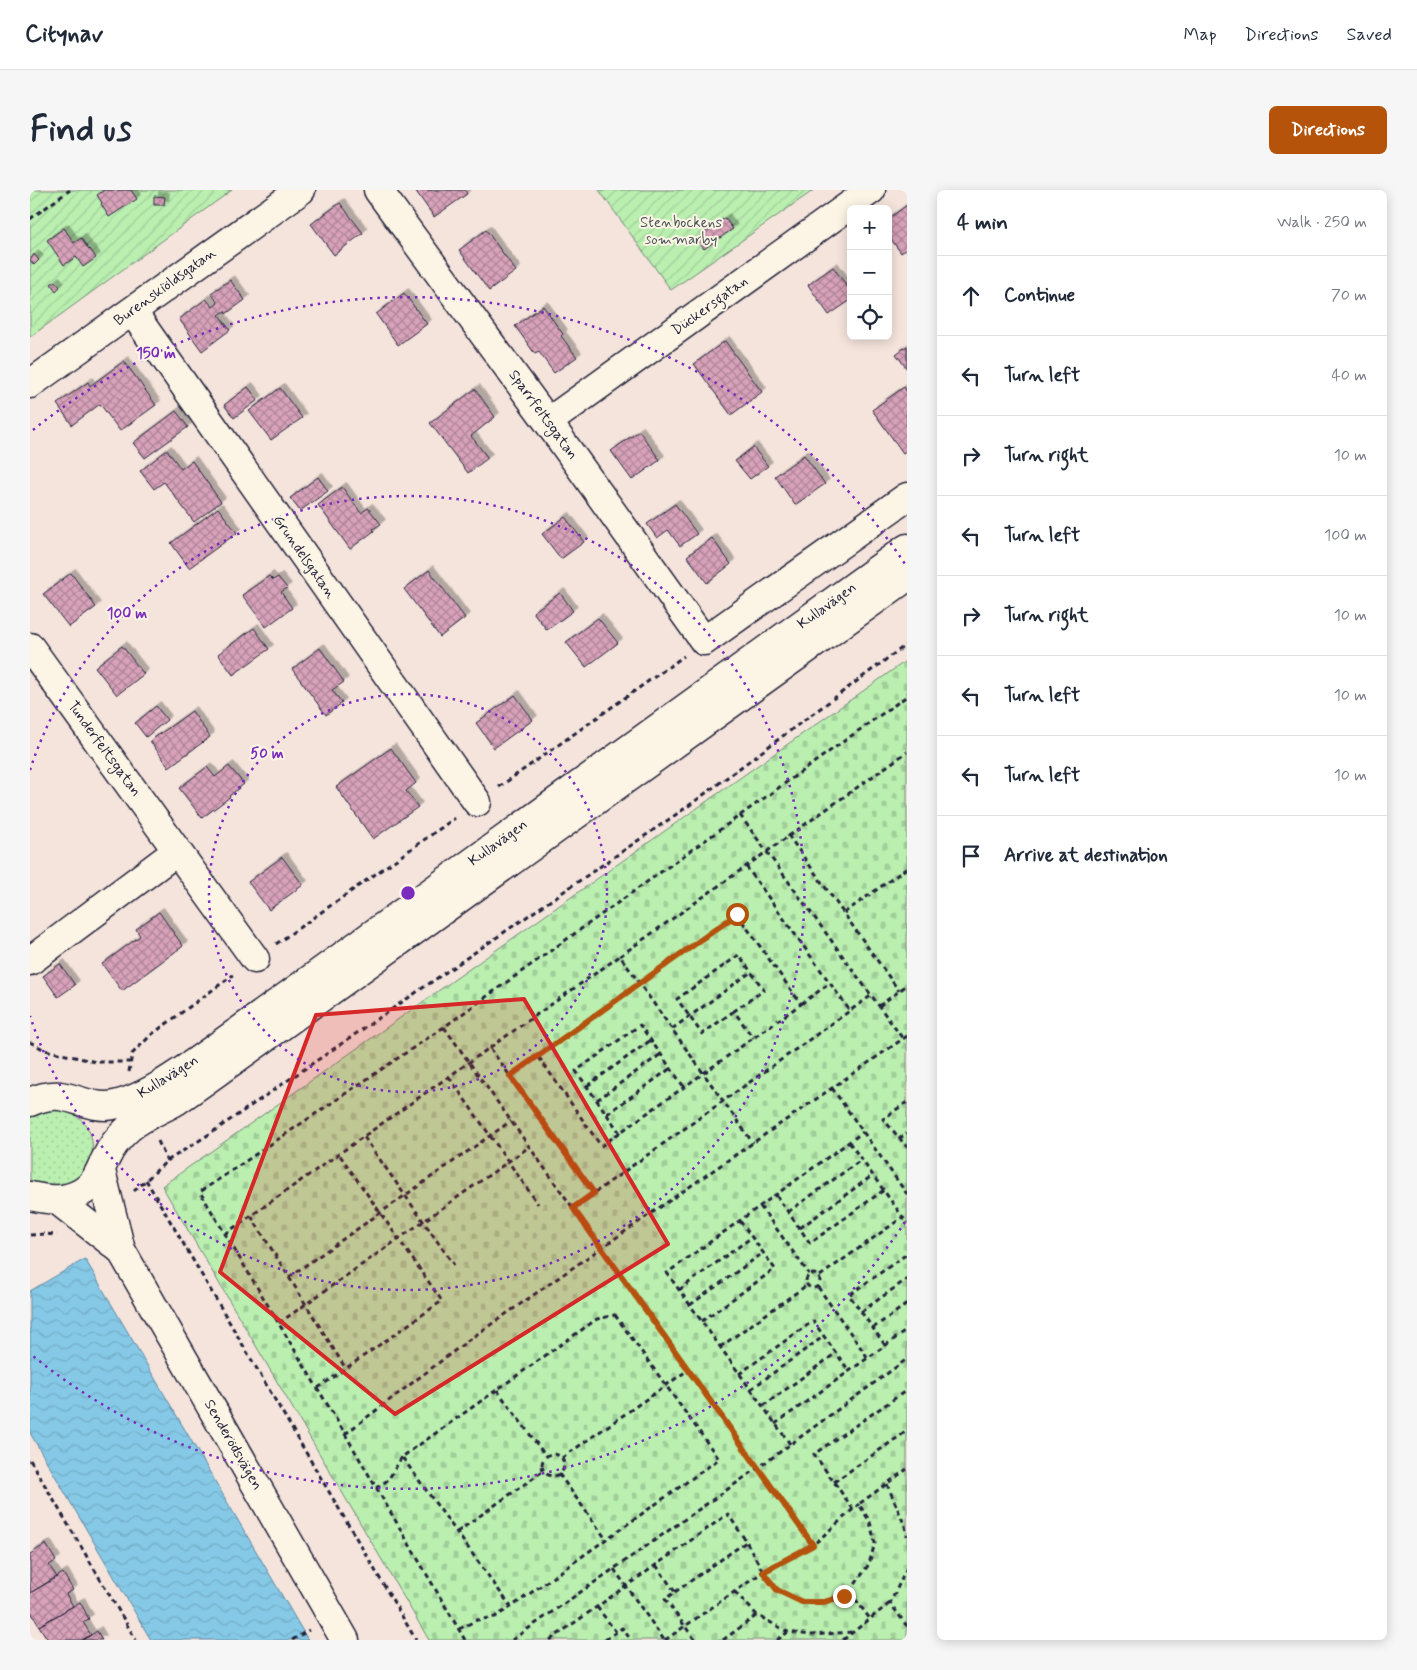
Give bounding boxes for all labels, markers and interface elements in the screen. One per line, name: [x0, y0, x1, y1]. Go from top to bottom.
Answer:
text: Citynav: [25, 19, 103, 50]
text: Map: [1184, 23, 1217, 47]
text: Directions: [1245, 23, 1319, 47]
text: Saved: [1347, 23, 1392, 47]
button: Directions: [1269, 106, 1387, 154]
text: Find us: [30, 107, 132, 153]
map controls: [847, 205, 892, 340]
button: +: [847, 205, 892, 250]
text: 4 min: [957, 209, 1008, 237]
text: Walk · 250 m: [1277, 212, 1367, 233]
park label: Stenbockens sommarby: [640, 213, 722, 250]
street label: Burenskiöldsgatan: [110, 243, 220, 331]
button: −: [847, 250, 892, 295]
street label: Dückersgatan: [668, 272, 753, 341]
icon: ahead: [957, 282, 985, 310]
text: Continue: [1004, 283, 1075, 308]
text: 70 m: [1331, 285, 1367, 306]
button: locate: [847, 295, 892, 340]
text: 150 m: [136, 344, 176, 364]
icon: left: [957, 362, 985, 390]
text: Turn left: [1004, 363, 1080, 388]
text: 40 m: [1331, 365, 1367, 386]
street label: Sparrfeltsgatan: [503, 366, 582, 465]
icon: right: [957, 442, 985, 470]
text: Turn right: [1004, 443, 1088, 468]
text: 10 m: [1334, 445, 1367, 466]
street label: Grundelsgatan: [268, 511, 340, 603]
icon: left: [957, 522, 985, 550]
text: Turn left: [1004, 523, 1080, 548]
text: 100 m: [1324, 525, 1367, 546]
street label: Kullavägen: [793, 578, 861, 634]
icon: right: [957, 602, 985, 630]
text: Turn right: [1004, 603, 1088, 628]
text: 100 m: [107, 604, 147, 624]
text: 10 m: [1334, 605, 1367, 626]
icon: left: [957, 682, 985, 710]
text: Turn left: [1004, 683, 1080, 708]
text: 10 m: [1334, 685, 1367, 706]
street label: Tunderfeltsgatan: [62, 697, 145, 801]
text: 50 m: [250, 744, 284, 764]
icon: left: [957, 762, 985, 790]
text: Turn left: [1004, 763, 1080, 788]
text: 10 m: [1334, 765, 1367, 786]
street label: Kullavägen: [464, 815, 532, 871]
icon: arrive: [957, 842, 985, 870]
text: Arrive at destination: [1004, 843, 1168, 868]
centre of rings: [399, 884, 417, 902]
route start: [726, 903, 749, 926]
street label: Kullavägen: [134, 1050, 202, 1104]
street label: Senderödsvägen: [199, 1396, 267, 1494]
route end: [833, 1585, 856, 1608]

